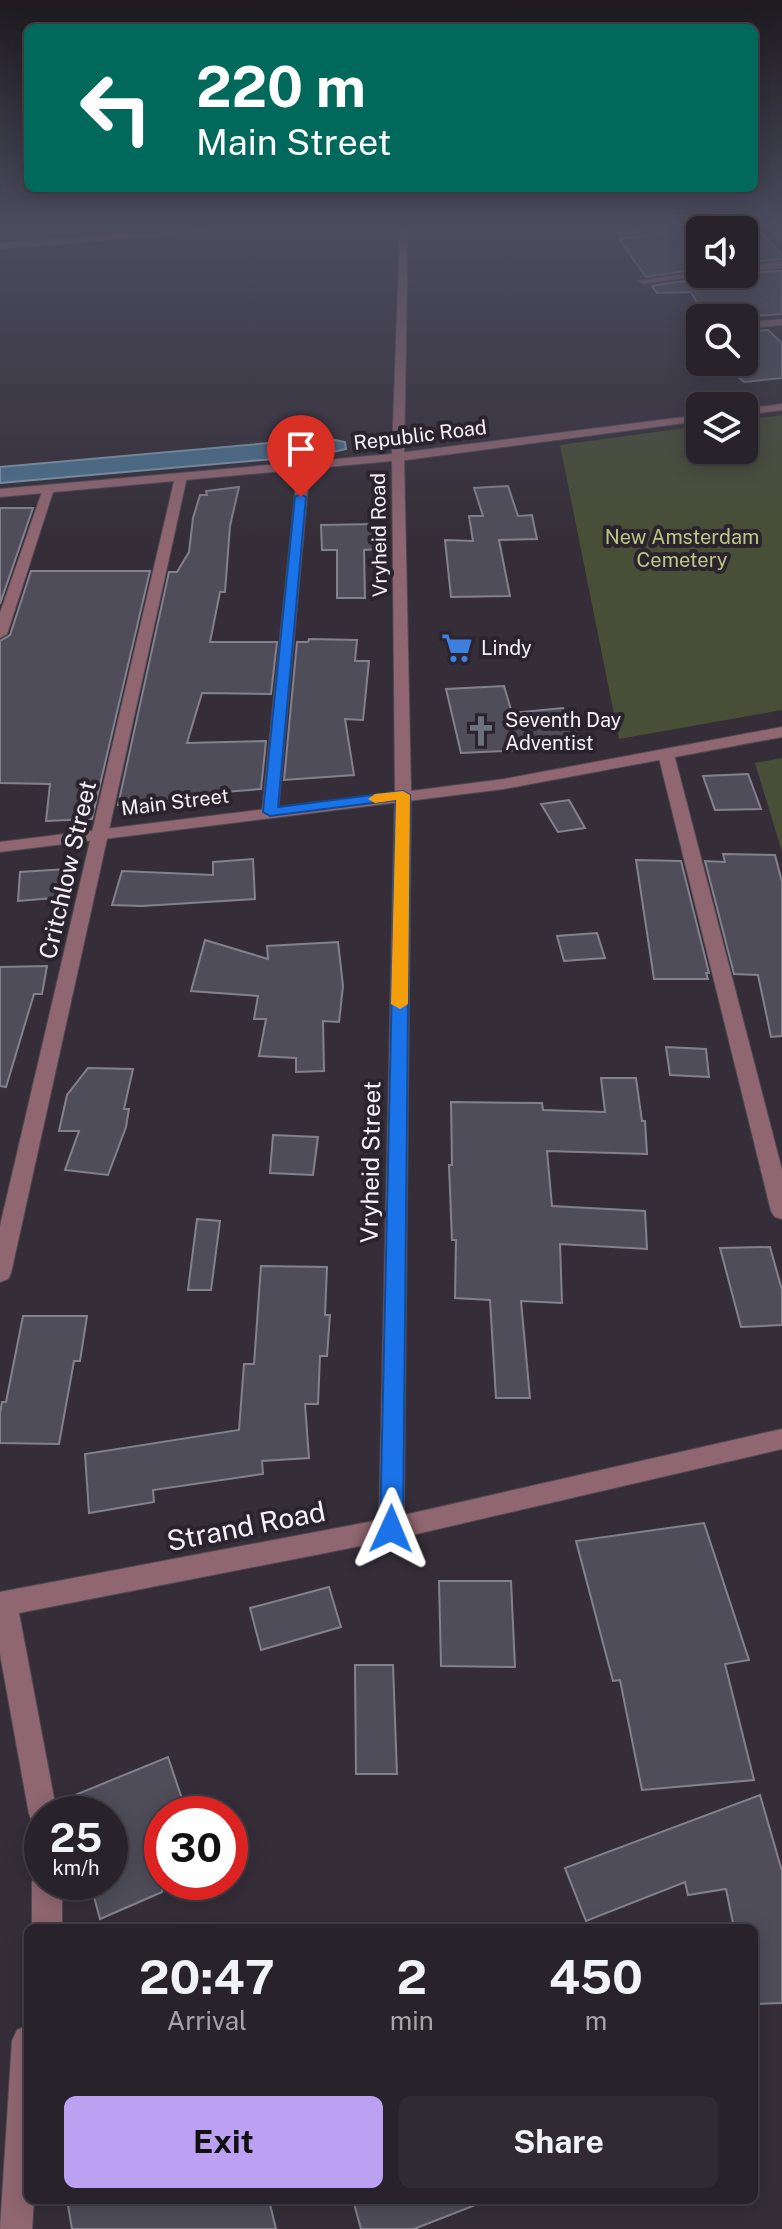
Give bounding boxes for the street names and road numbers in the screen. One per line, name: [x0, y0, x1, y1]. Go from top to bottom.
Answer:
street label: Republic Road: [352, 415, 488, 455]
street label: Vryheid Road: [366, 473, 392, 597]
street label: Critchlow Street: [33, 778, 101, 962]
street label: Main Street: [120, 783, 230, 821]
street label: Vryheid Street: [355, 1081, 385, 1243]
street label: Strand Road: [164, 1494, 328, 1557]

